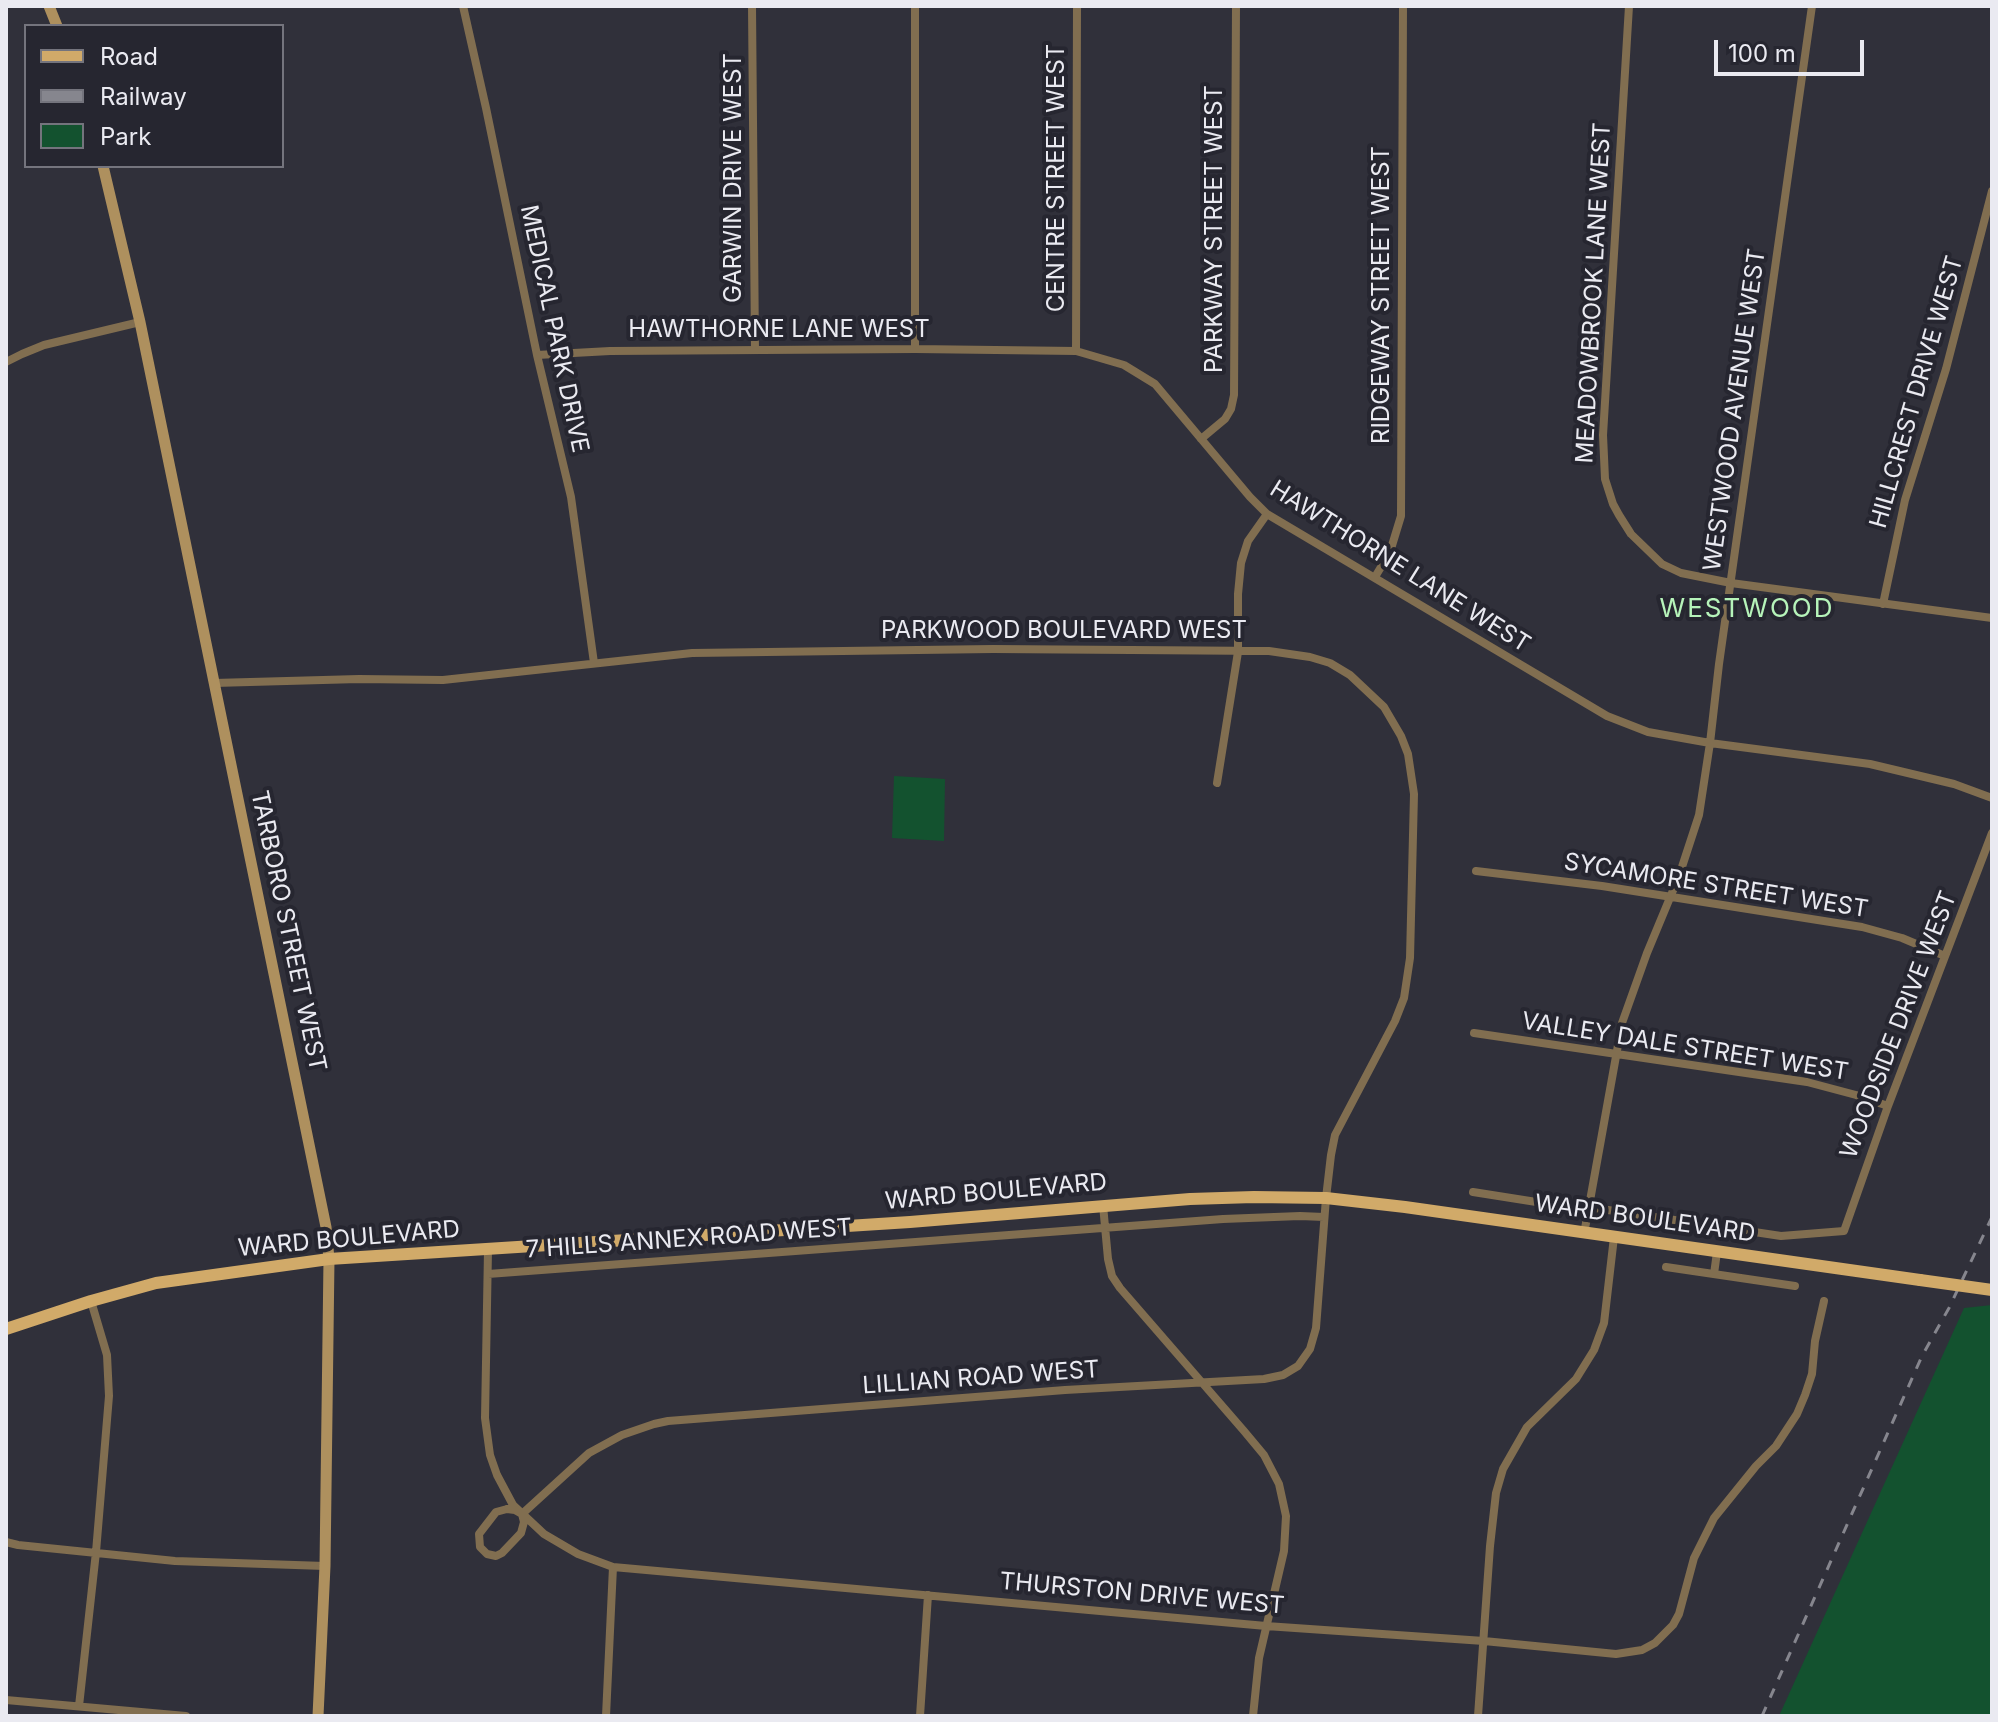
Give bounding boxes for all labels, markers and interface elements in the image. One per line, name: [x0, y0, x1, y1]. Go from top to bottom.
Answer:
legend: [24, 24, 284, 168]
scale bar: [1718, 24, 1868, 74]
text: 100 m: [1728, 39, 1796, 68]
text: Road: [100, 42, 158, 71]
street label: CENTRE STREET WEST: [1043, 44, 1071, 312]
street label: GARWIN DRIVE WEST: [720, 53, 748, 303]
text: Railway: [100, 82, 187, 111]
street label: PARKWAY STREET WEST: [1201, 85, 1229, 373]
text: Park: [100, 122, 151, 151]
street label: MEADOWBROOK LANE WEST: [1571, 122, 1617, 464]
street label: RIDGEWAY STREET WEST: [1368, 146, 1396, 444]
street label: MEDICAL PARK DRIVE: [514, 203, 594, 455]
street label: WESTWOOD AVENUE WEST: [1698, 247, 1772, 573]
street label: HILLCREST DRIVE WEST: [1864, 253, 1970, 531]
street label: HAWTHORNE LANE WEST: [628, 316, 930, 344]
street label: HAWTHORNE LANE WEST: [1265, 475, 1535, 659]
district label: WESTWOOD: [1660, 593, 1834, 625]
street label: PARKWOOD BOULEVARD WEST: [881, 617, 1247, 645]
street label: TARBORO STREET WEST: [244, 788, 332, 1074]
street label: SYCAMORE STREET WEST: [1562, 848, 1870, 924]
street label: WOODSIDE DRIVE WEST: [1835, 887, 1963, 1163]
street label: VALLEY DALE STREET WEST: [1520, 1007, 1850, 1087]
street label: WARD BOULEVARD: [884, 1168, 1108, 1216]
street label: WARD BOULEVARD: [1533, 1189, 1757, 1249]
street label: 7 HILLS ANNEX ROAD WEST: [525, 1213, 853, 1265]
street label: WARD BOULEVARD: [237, 1215, 461, 1263]
street label: LILLIAN ROAD WEST: [862, 1355, 1100, 1401]
street label: THURSTON DRIVE WEST: [998, 1567, 1286, 1621]

